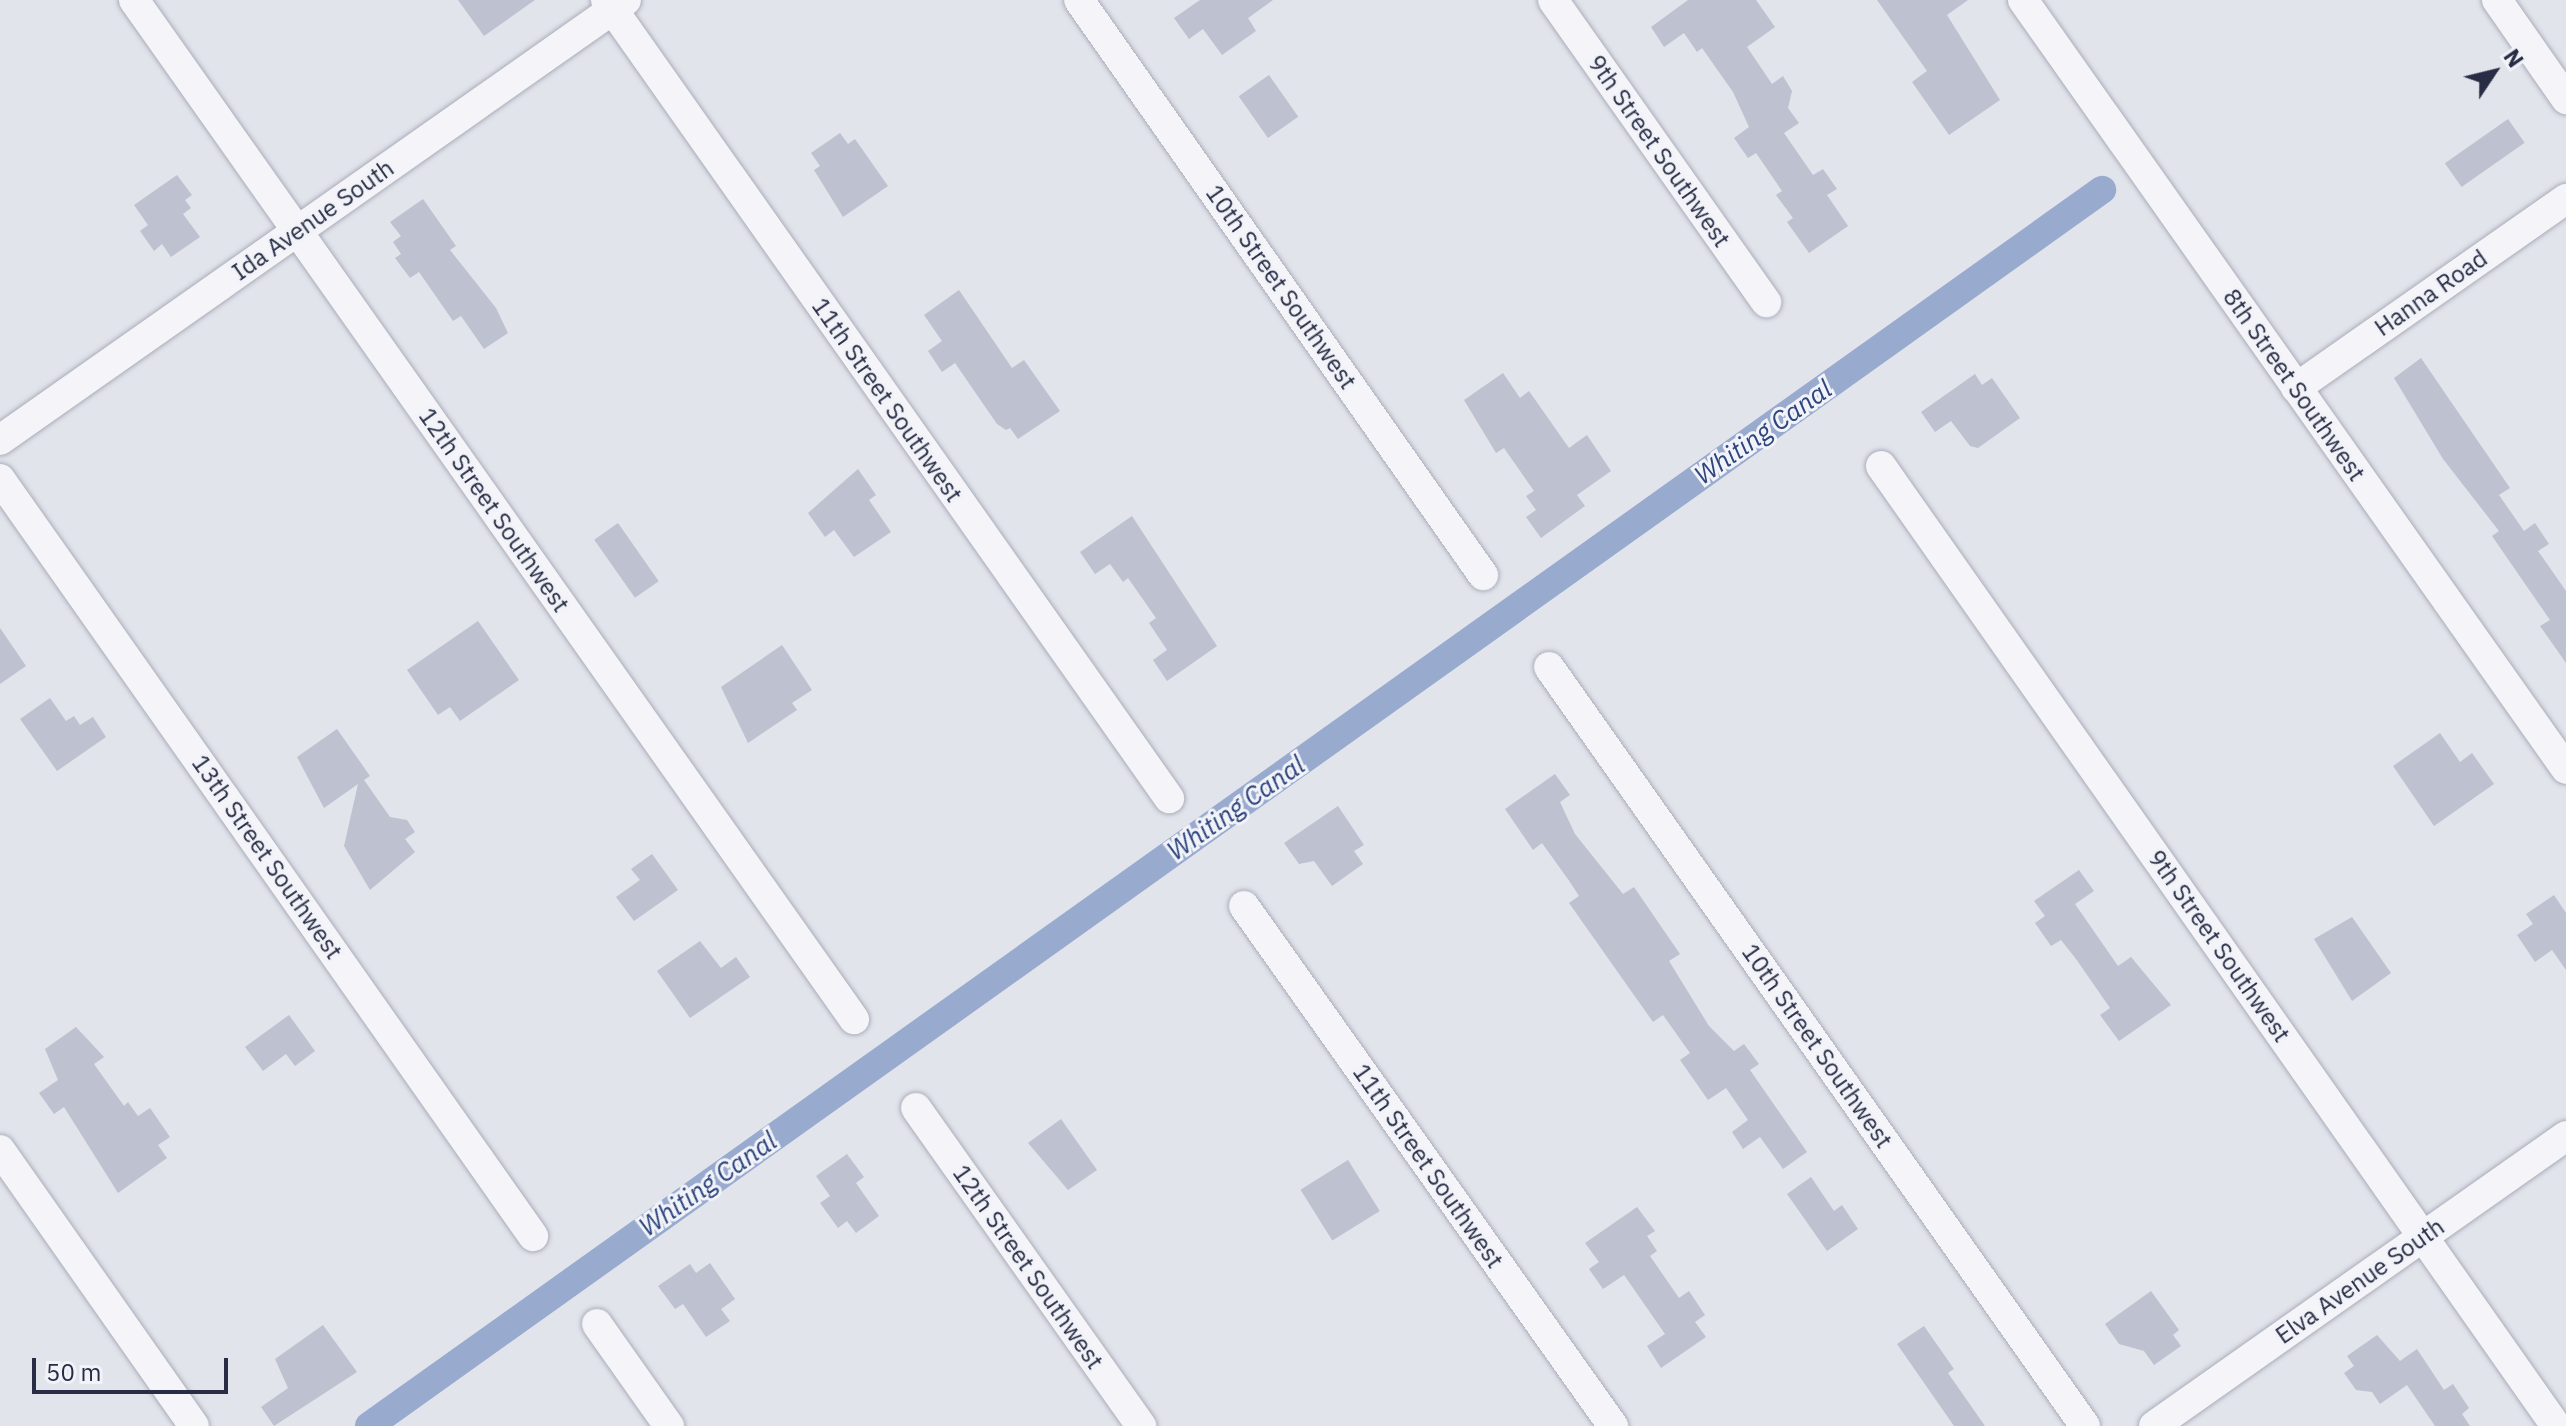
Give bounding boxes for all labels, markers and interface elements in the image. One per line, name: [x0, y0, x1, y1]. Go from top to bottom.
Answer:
north arrow: [2454, 32, 2534, 112]
text: N: [2498, 43, 2531, 73]
street label: 9th Street Southwest: [1582, 49, 1736, 253]
street label: Ida Avenue South: [227, 153, 399, 287]
street label: 10th Street Southwest: [1200, 179, 1362, 395]
street label: Hanna Road: [2369, 244, 2493, 342]
street label: 8th Street Southwest: [2217, 283, 2371, 487]
street label: 11th Street Southwest: [806, 292, 968, 508]
water label: Whiting Canal: [1688, 373, 1838, 491]
street label: 12th Street Southwest: [413, 402, 575, 618]
street label: 13th Street Southwest: [186, 749, 348, 965]
water label: Whiting Canal: [1161, 749, 1311, 867]
street label: 9th Street Southwest: [2142, 844, 2296, 1048]
street label: 10th Street Southwest: [1736, 938, 1898, 1154]
street label: 11th Street Southwest: [1347, 1058, 1509, 1274]
water label: Whiting Canal: [633, 1125, 783, 1243]
street label: 12th Street Southwest: [947, 1159, 1109, 1375]
street label: Elva Avenue South: [2270, 1212, 2450, 1350]
scale bar: [36, 1342, 232, 1392]
text: 50 m: [46, 1356, 101, 1388]

